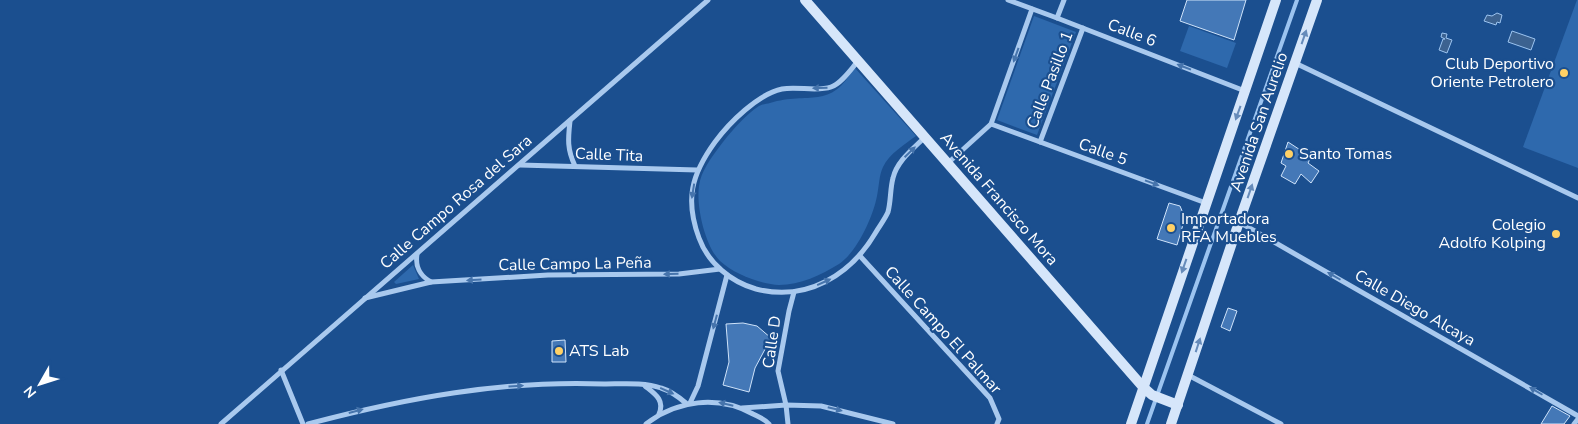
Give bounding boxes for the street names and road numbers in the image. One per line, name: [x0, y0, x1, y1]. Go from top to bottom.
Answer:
street label: Calle 6: [1104, 14, 1160, 52]
street label: Calle Pasillo 1: [1021, 28, 1079, 132]
street label: Avenida San Aurelio: [1225, 49, 1293, 195]
street label: Avenida Francisco Mora: [935, 128, 1063, 270]
street label: Calle Campo Rosa del Sara: [375, 130, 537, 274]
street label: Calle 5: [1075, 133, 1131, 171]
street label: Calle Tita: [574, 143, 644, 167]
street label: Calle Campo La Peña: [498, 252, 652, 276]
street label: Calle Campo El Palmar: [880, 261, 1007, 399]
street label: Calle Diego Alcaya: [1351, 264, 1479, 352]
street label: Calle D: [757, 314, 787, 370]

